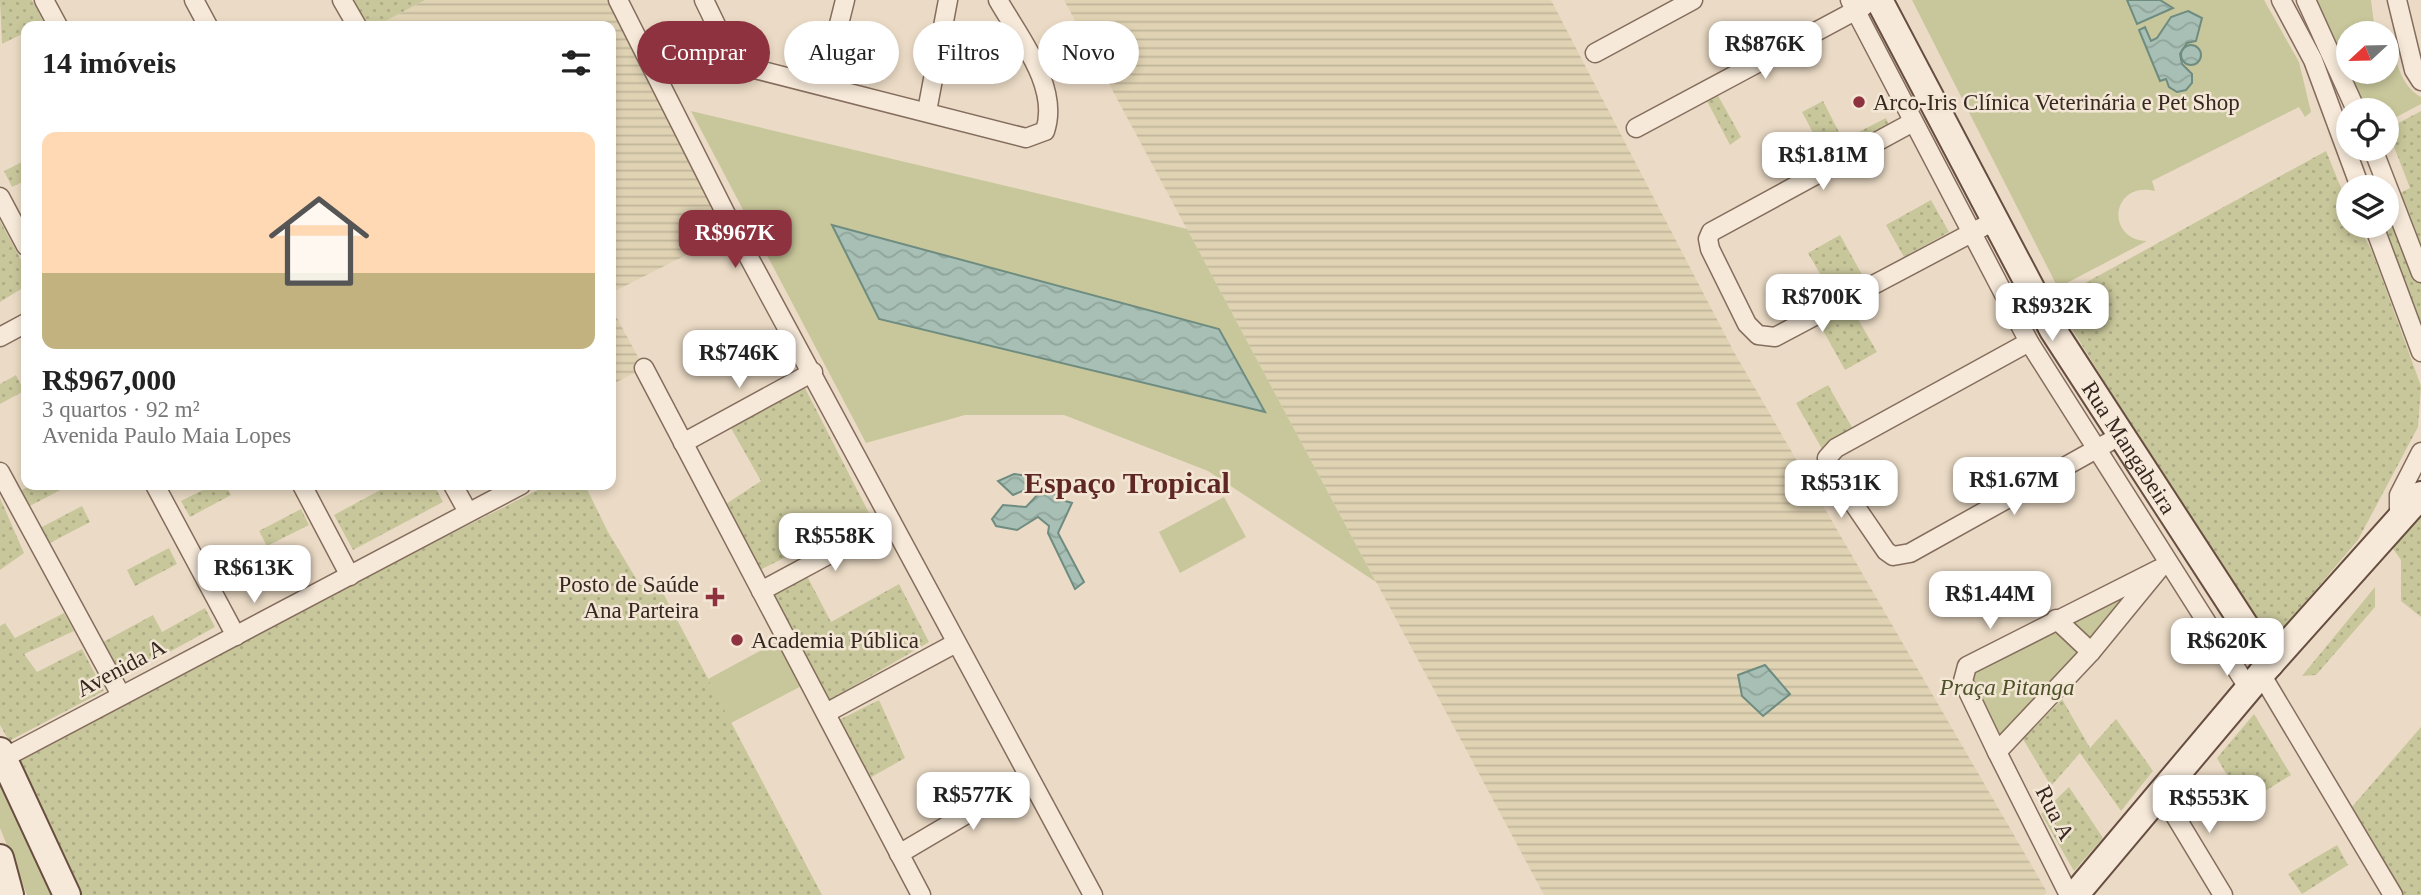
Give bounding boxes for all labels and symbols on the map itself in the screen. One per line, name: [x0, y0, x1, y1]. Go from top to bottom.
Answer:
north arrow: [2336, 21, 2399, 84]
pin: R$876K: [1708, 22, 1822, 81]
place label: Arco-Iris Clínica Veterinária e Pet Shop: [1873, 90, 2240, 115]
marker: Arco-Iris Clínica Veterinária e Pet Shop: [1851, 94, 1867, 110]
pin: R$1.81M: [1758, 132, 1888, 192]
pin: R$967K: [678, 210, 792, 270]
pin: R$700K: [1765, 274, 1879, 334]
pin: R$932K: [1995, 284, 2109, 343]
pin: R$746K: [682, 330, 796, 390]
street label: Rua Mangabeira: [2077, 377, 2181, 518]
pin: R$1.67M: [1949, 458, 2079, 517]
pin: R$531K: [1784, 461, 1898, 520]
district label: Espaço Tropical: [1024, 466, 1230, 499]
pin: R$558K: [778, 514, 892, 573]
pin: R$613K: [197, 546, 311, 605]
place label: Posto de Saúde Ana Parteira: [558, 572, 699, 623]
pin: R$1.44M: [1925, 572, 2055, 631]
marker: Posto de Saúde Ana Parteira: [705, 587, 725, 607]
pin: R$620K: [2170, 618, 2284, 678]
place label: Academia Pública: [751, 628, 919, 653]
marker: Academia Pública: [729, 632, 745, 648]
street label: Avenida A: [72, 634, 170, 702]
park label: Praça Pitanga: [1939, 675, 2074, 700]
pin: R$577K: [916, 772, 1030, 832]
pin: R$553K: [2152, 776, 2266, 835]
street label: Rua A: [2031, 781, 2080, 845]

